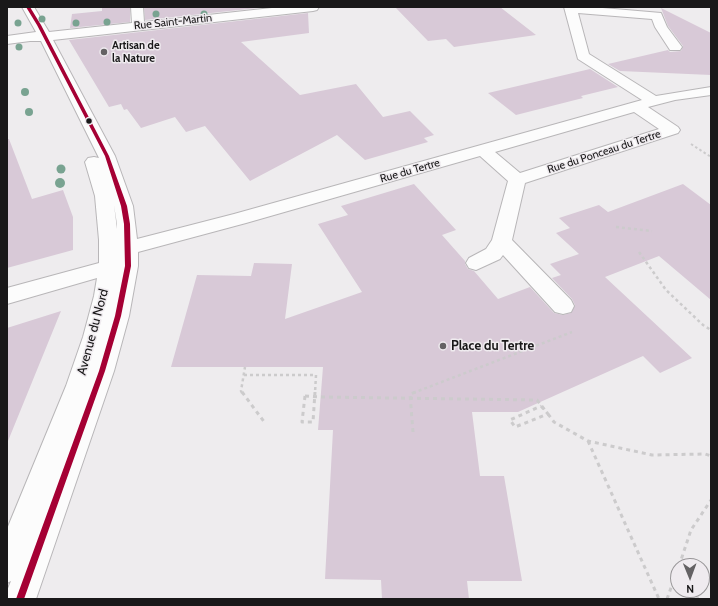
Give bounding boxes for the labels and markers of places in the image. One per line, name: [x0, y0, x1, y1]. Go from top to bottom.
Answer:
place label: Artisan de la Nature: [112, 39, 160, 65]
marker: Artisan de la Nature: [99, 47, 109, 57]
unlabelled marker: [84, 116, 94, 126]
place label: Place du Tertre: [451, 338, 534, 354]
marker: Place du Tertre: [438, 341, 448, 351]

